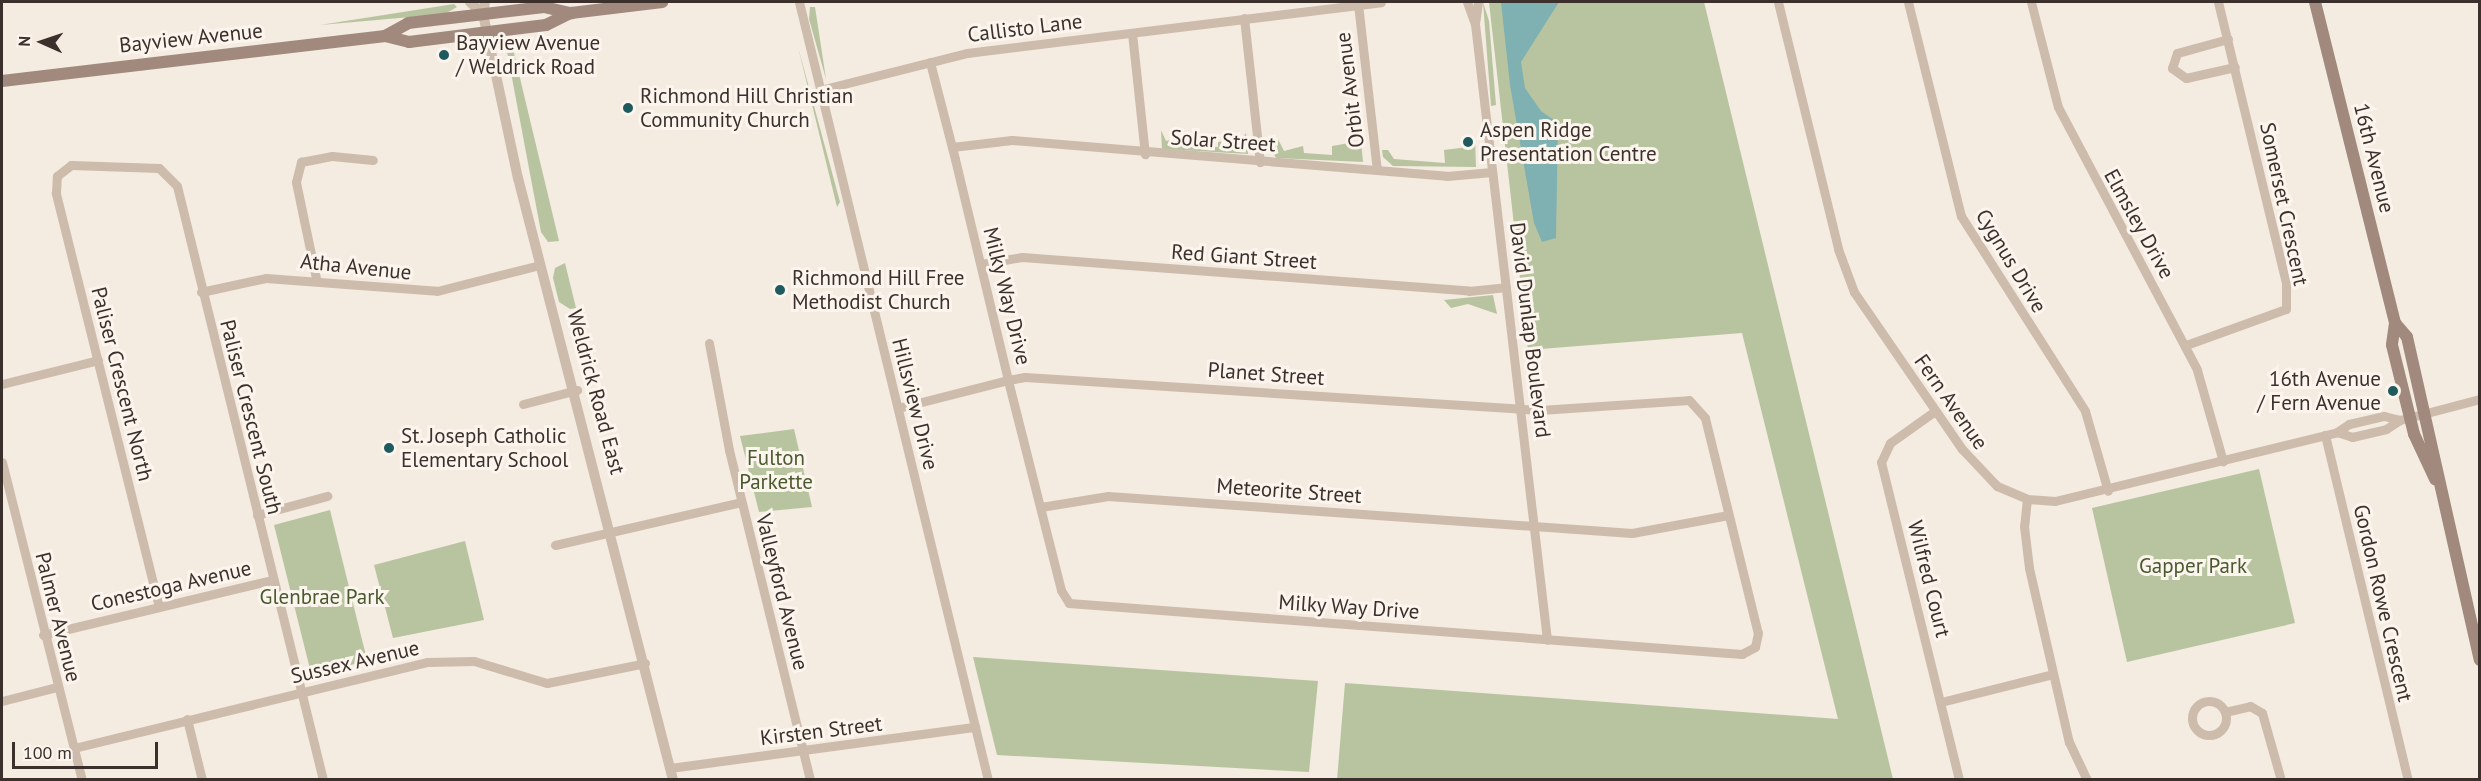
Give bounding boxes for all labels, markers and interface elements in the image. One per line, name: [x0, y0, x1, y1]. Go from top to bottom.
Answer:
street label: Callisto Lane: [966, 8, 1084, 48]
north arrow: [12, 12, 72, 72]
street label: Bayview Avenue: [117, 18, 265, 58]
place label: Bayview Avenue / Weldrick Road: [456, 30, 601, 80]
street label: Orbit Avenue: [1330, 31, 1370, 149]
text: N: [14, 35, 34, 47]
marker: Bayview Avenue / Weldrick Road: [437, 48, 451, 62]
place label: Richmond Hill Christian Community Church: [640, 83, 853, 133]
street label: 16th Avenue: [2348, 100, 2400, 216]
marker: Richmond Hill Christian Community Church: [621, 101, 635, 115]
place label: Aspen Ridge Presentation Centre: [1480, 117, 1657, 167]
street label: Somerset Crescent: [2254, 120, 2314, 288]
street label: Solar Street: [1170, 125, 1276, 157]
marker: Aspen Ridge Presentation Centre: [1461, 135, 1475, 149]
street label: Elmsley Drive: [2098, 165, 2180, 283]
street label: Cygnus Drive: [1970, 205, 2052, 317]
street label: David Dunlap Boulevard: [1504, 221, 1556, 439]
street label: Milky Way Drive: [977, 224, 1037, 368]
street label: Red Giant Street: [1170, 239, 1318, 275]
street label: Atha Avenue: [299, 249, 413, 285]
place label: Richmond Hill Free Methodist Church: [792, 265, 964, 315]
marker: Richmond Hill Free Methodist Church: [773, 283, 787, 297]
street label: Paliser Crescent North: [86, 284, 158, 484]
street label: Weldrick Road East: [562, 307, 630, 477]
street label: Paliser Crescent South: [215, 317, 287, 517]
street label: Hillsview Drive: [886, 335, 944, 473]
street label: Fern Avenue: [1909, 349, 1993, 455]
street label: Planet Street: [1207, 357, 1325, 391]
place label: 16th Avenue / Fern Avenue: [2257, 366, 2381, 416]
marker: 16th Avenue / Fern Avenue: [2386, 384, 2400, 398]
place label: St. Joseph Catholic Elementary School: [401, 423, 569, 473]
marker: St. Joseph Catholic Elementary School: [382, 441, 396, 455]
park label: Fulton Parkette: [739, 445, 813, 495]
street label: Meteorite Street: [1216, 473, 1362, 509]
street label: Gordon Rowe Crescent: [2348, 502, 2418, 704]
street label: Valleyford Avenue: [750, 511, 814, 673]
street label: Wilfred Court: [1902, 518, 1956, 640]
street label: Palmer Avenue: [30, 549, 86, 685]
park label: Gapper Park: [2139, 553, 2247, 579]
street label: Conestoga Avenue: [88, 555, 254, 617]
park label: Glenbrae Park: [260, 584, 384, 610]
street label: Milky Way Drive: [1277, 589, 1421, 625]
street label: Sussex Avenue: [288, 635, 422, 689]
street label: Kirsten Street: [759, 711, 883, 751]
scale bar: [15, 730, 160, 768]
text: 100 m: [23, 741, 72, 764]

